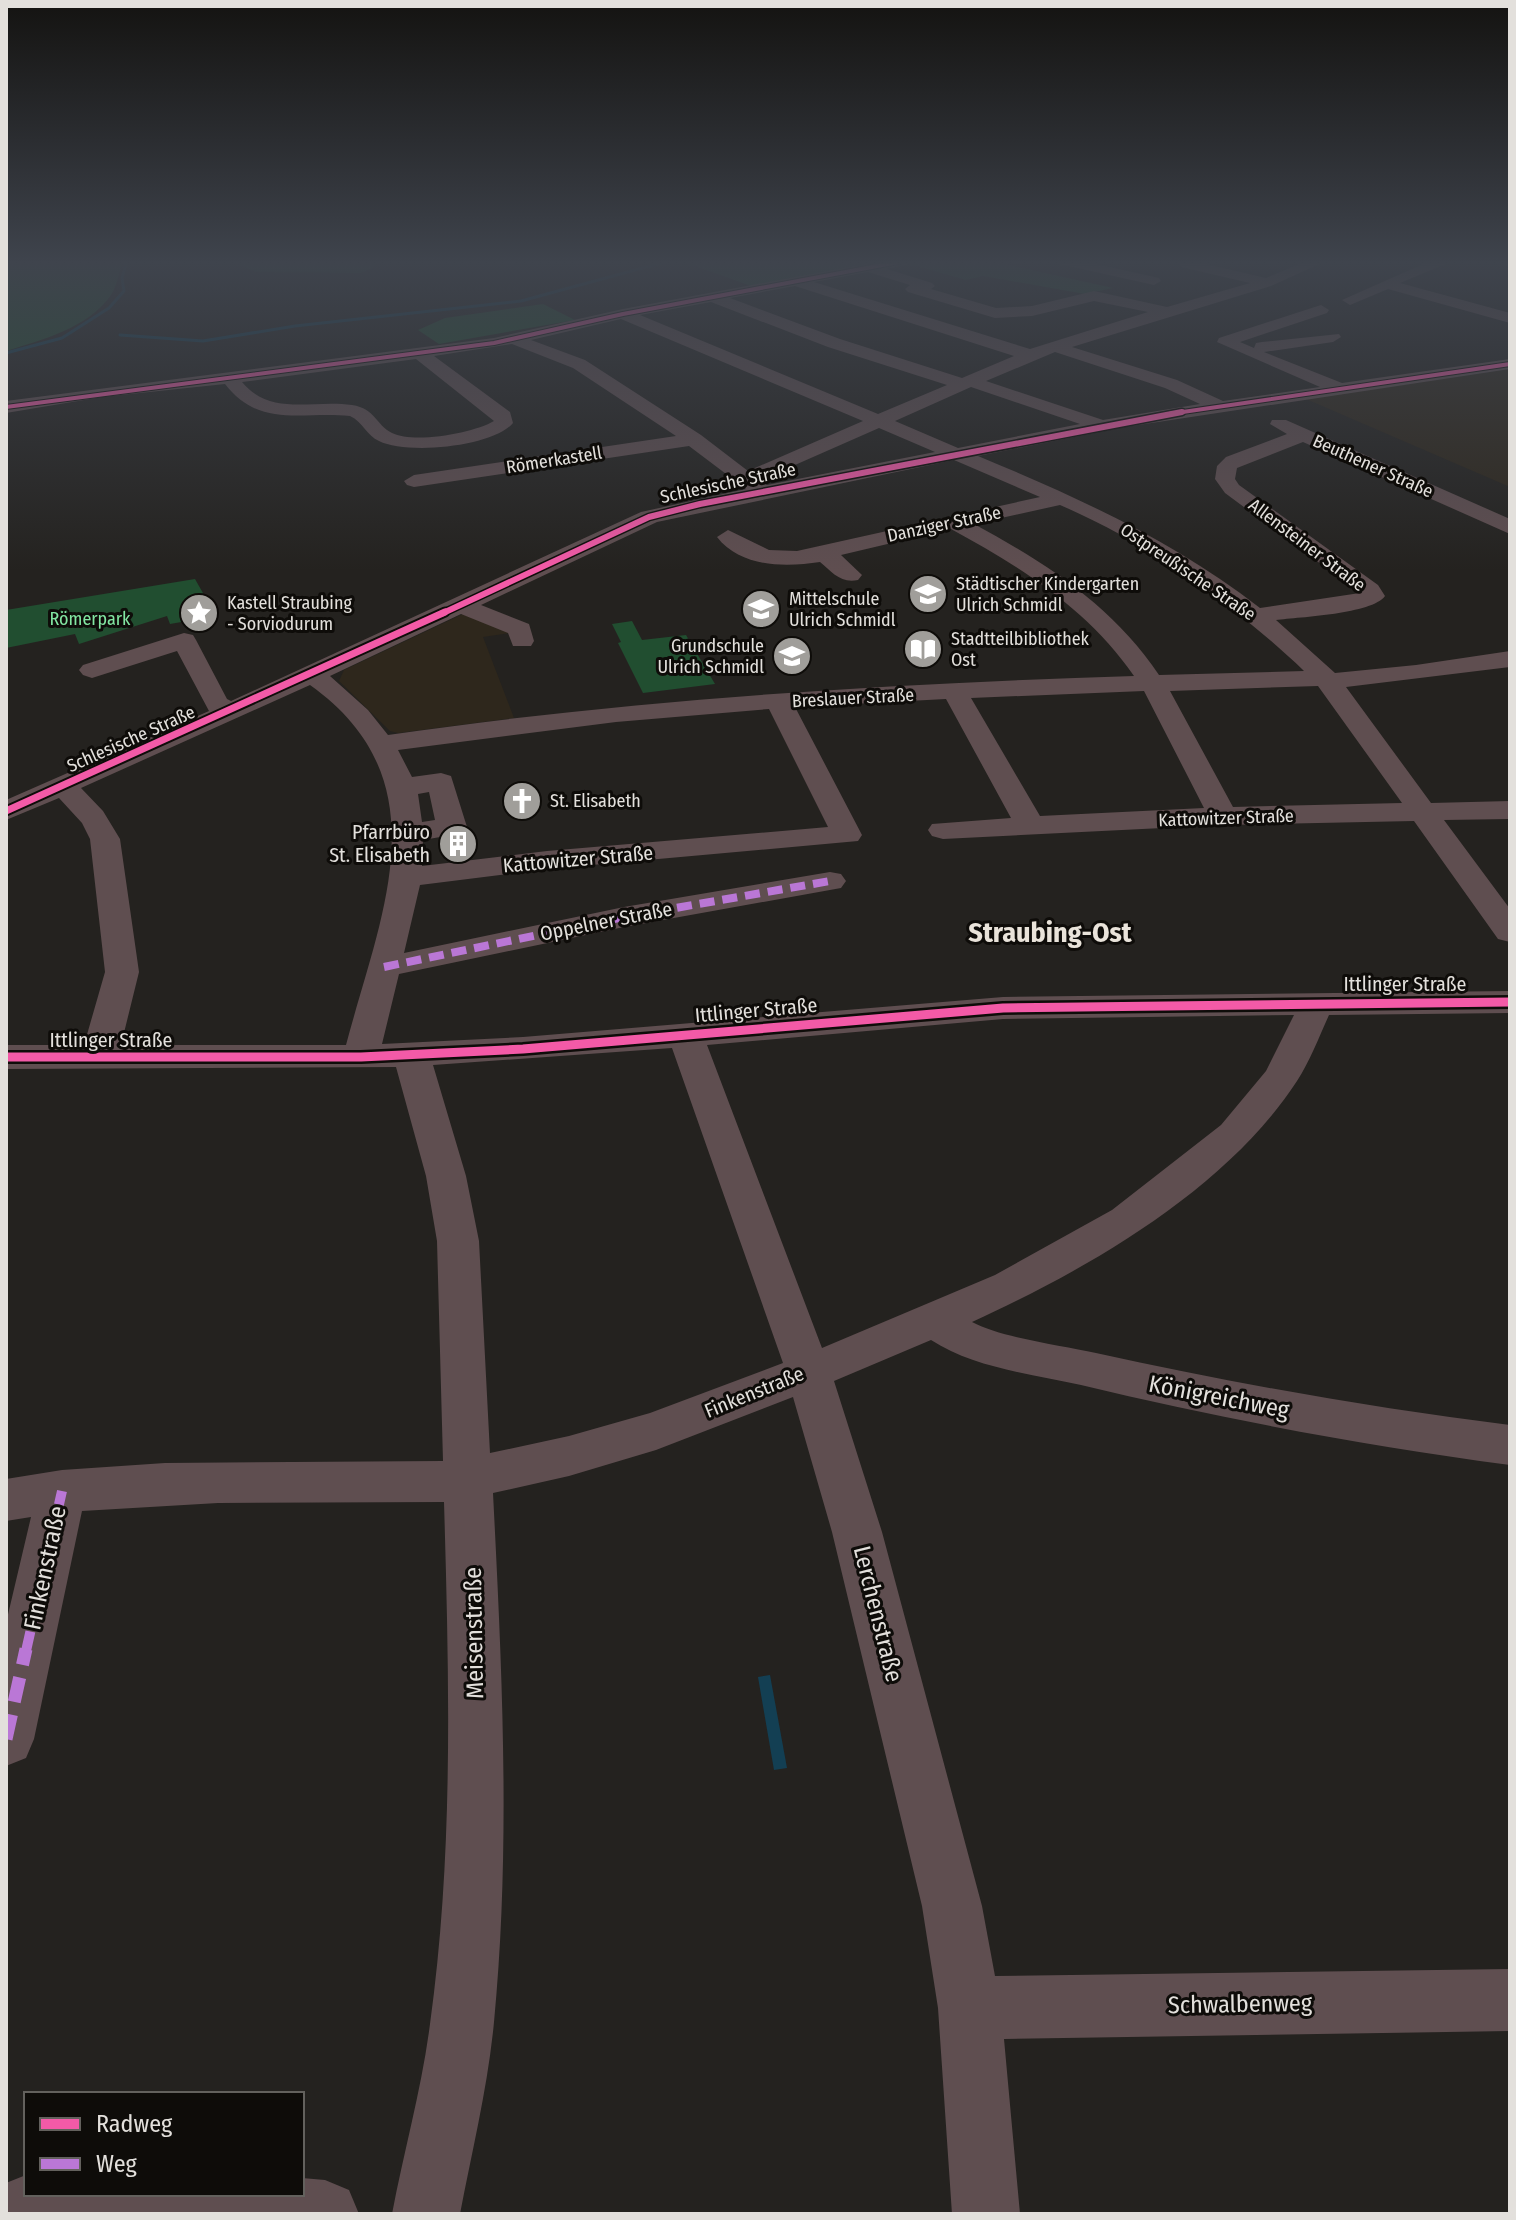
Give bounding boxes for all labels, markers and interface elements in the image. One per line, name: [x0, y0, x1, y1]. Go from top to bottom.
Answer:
street label: Beuthener Straße: [1310, 430, 1437, 502]
street label: Römerkastell: [505, 442, 604, 478]
street label: Schlesische Straße: [658, 458, 798, 508]
street label: Allensteiner Straße: [1244, 494, 1370, 596]
street label: Danziger Straße: [885, 501, 1003, 547]
street label: Ostpreußische Straße: [1116, 519, 1260, 626]
school or university icon: Städtischer Kindergarten Ulrich Schmidl: [907, 573, 949, 615]
place label: Städtischer Kindergarten Ulrich Schmidl: [956, 573, 1139, 616]
school or university icon: Mittelschule Ulrich Schmidl: [740, 588, 782, 630]
place label: Mittelschule Ulrich Schmidl: [789, 588, 896, 631]
place icon: Kastell Straubing - Sorviodurum: [178, 592, 220, 634]
place label: Kastell Straubing - Sorviodurum: [227, 592, 352, 635]
park label: Römerpark: [50, 608, 131, 630]
library icon: Stadtteilbibliothek Ost: [902, 628, 944, 670]
place label: Stadtteilbibliothek Ost: [951, 628, 1090, 671]
place label: Grundschule Ulrich Schmidl: [658, 635, 764, 678]
school or university icon: Grundschule Ulrich Schmidl: [771, 635, 813, 677]
street label: Breslauer Straße: [791, 684, 915, 712]
street label: Schlesische Straße: [64, 701, 198, 777]
church icon: St. Elisabeth: [501, 780, 543, 822]
place label: St. Elisabeth: [550, 790, 641, 812]
street label: Kattowitzer Straße: [1158, 805, 1294, 831]
place label: Pfarrbüro St. Elisabeth: [329, 820, 430, 867]
building icon: Pfarrbüro St. Elisabeth: [437, 823, 479, 865]
street label: Kattowitzer Straße: [502, 840, 654, 878]
street label: Oppelner Straße: [538, 896, 674, 946]
district label: Straubing-Ost: [968, 916, 1133, 949]
street label: Ittlinger Straße: [1344, 972, 1466, 996]
street label: Ittlinger Straße: [694, 993, 818, 1027]
street label: Ittlinger Straße: [50, 1028, 172, 1052]
street label: Finkenstraße: [701, 1361, 807, 1423]
street label: Königreichweg: [1146, 1370, 1292, 1424]
street label: Finkenstraße: [18, 1503, 72, 1633]
street label: Lerchenstraße: [848, 1543, 908, 1685]
street label: Meisenstraße: [459, 1567, 489, 1699]
street label: Schwalbenweg: [1168, 1989, 1313, 2019]
legend: [24, 2092, 304, 2196]
text: Radweg: [96, 2110, 173, 2138]
text: Weg: [96, 2150, 138, 2178]

